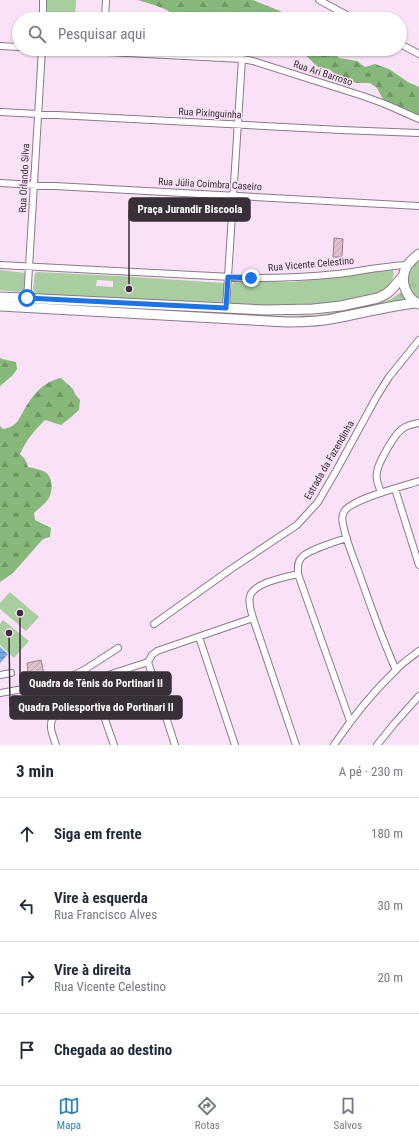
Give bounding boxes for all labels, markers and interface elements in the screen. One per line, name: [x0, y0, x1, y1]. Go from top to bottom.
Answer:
search box: [12, 12, 407, 56]
icon: search: [26, 23, 48, 45]
text: Pesquisar aqui: [58, 25, 146, 43]
street label: Rua Ari Barroso: [292, 58, 354, 88]
street label: Rua Pixinguinha: [178, 106, 242, 120]
street label: Rua Orlando Silva: [17, 143, 31, 213]
street label: Rua Júlia Coimbra Caseiro: [158, 176, 262, 192]
callout: Praça Jurandir Biscoola: [129, 198, 250, 221]
text: Praça Jurandir Biscoola: [138, 203, 242, 216]
street label: Rua Vicente Celestino: [268, 255, 354, 273]
route end: [242, 269, 260, 287]
route start: [18, 289, 36, 307]
street label: Estrada da Fazendinha: [302, 418, 356, 501]
callout: Quadra de Tênis do Portinari II: [20, 672, 171, 695]
text: Quadra de Tênis do Portinari II: [29, 677, 163, 690]
callout: Quadra Poliesportiva do Portinari II: [10, 696, 182, 719]
text: Quadra Poliesportiva do Portinari II: [18, 701, 174, 714]
text: 3 min: [16, 761, 54, 781]
text: A pé · 230 m: [339, 764, 403, 779]
icon: ahead: [16, 823, 38, 845]
text: Siga em frente: [54, 825, 142, 843]
text: 180 m: [371, 826, 403, 841]
text: Vire à esquerda: [54, 889, 148, 907]
icon: left: [16, 895, 38, 917]
text: 30 m: [377, 898, 403, 913]
text: Rua Francisco Alves: [54, 907, 157, 922]
text: Vire à direita: [54, 961, 131, 979]
icon: right: [16, 967, 38, 989]
text: 20 m: [377, 970, 403, 985]
text: Rua Vicente Celestino: [54, 979, 166, 994]
icon: arrive: [16, 1039, 38, 1061]
text: Chegada ao destino: [54, 1041, 172, 1059]
tab: Mapa: [57, 1095, 81, 1132]
tab: Rotas: [195, 1095, 220, 1132]
tab: Salvos: [333, 1095, 362, 1132]

